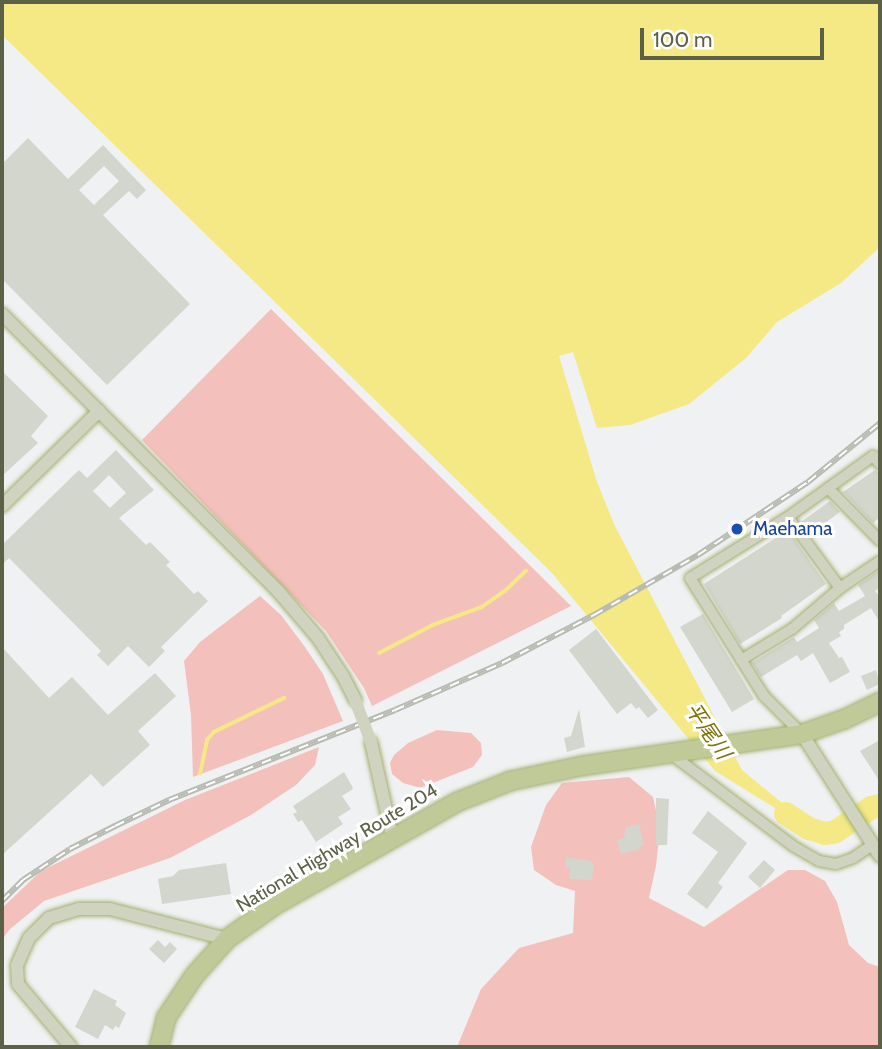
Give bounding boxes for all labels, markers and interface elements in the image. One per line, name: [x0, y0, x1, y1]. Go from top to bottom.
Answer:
scale bar: [644, 14, 828, 58]
text: 100 m: [653, 27, 712, 52]
place label: Maehama: [753, 518, 832, 540]
marker: Maehama: [727, 519, 747, 539]
water label: 平尾川: [680, 698, 736, 764]
street label: National Highway Route 204: [232, 779, 442, 917]

